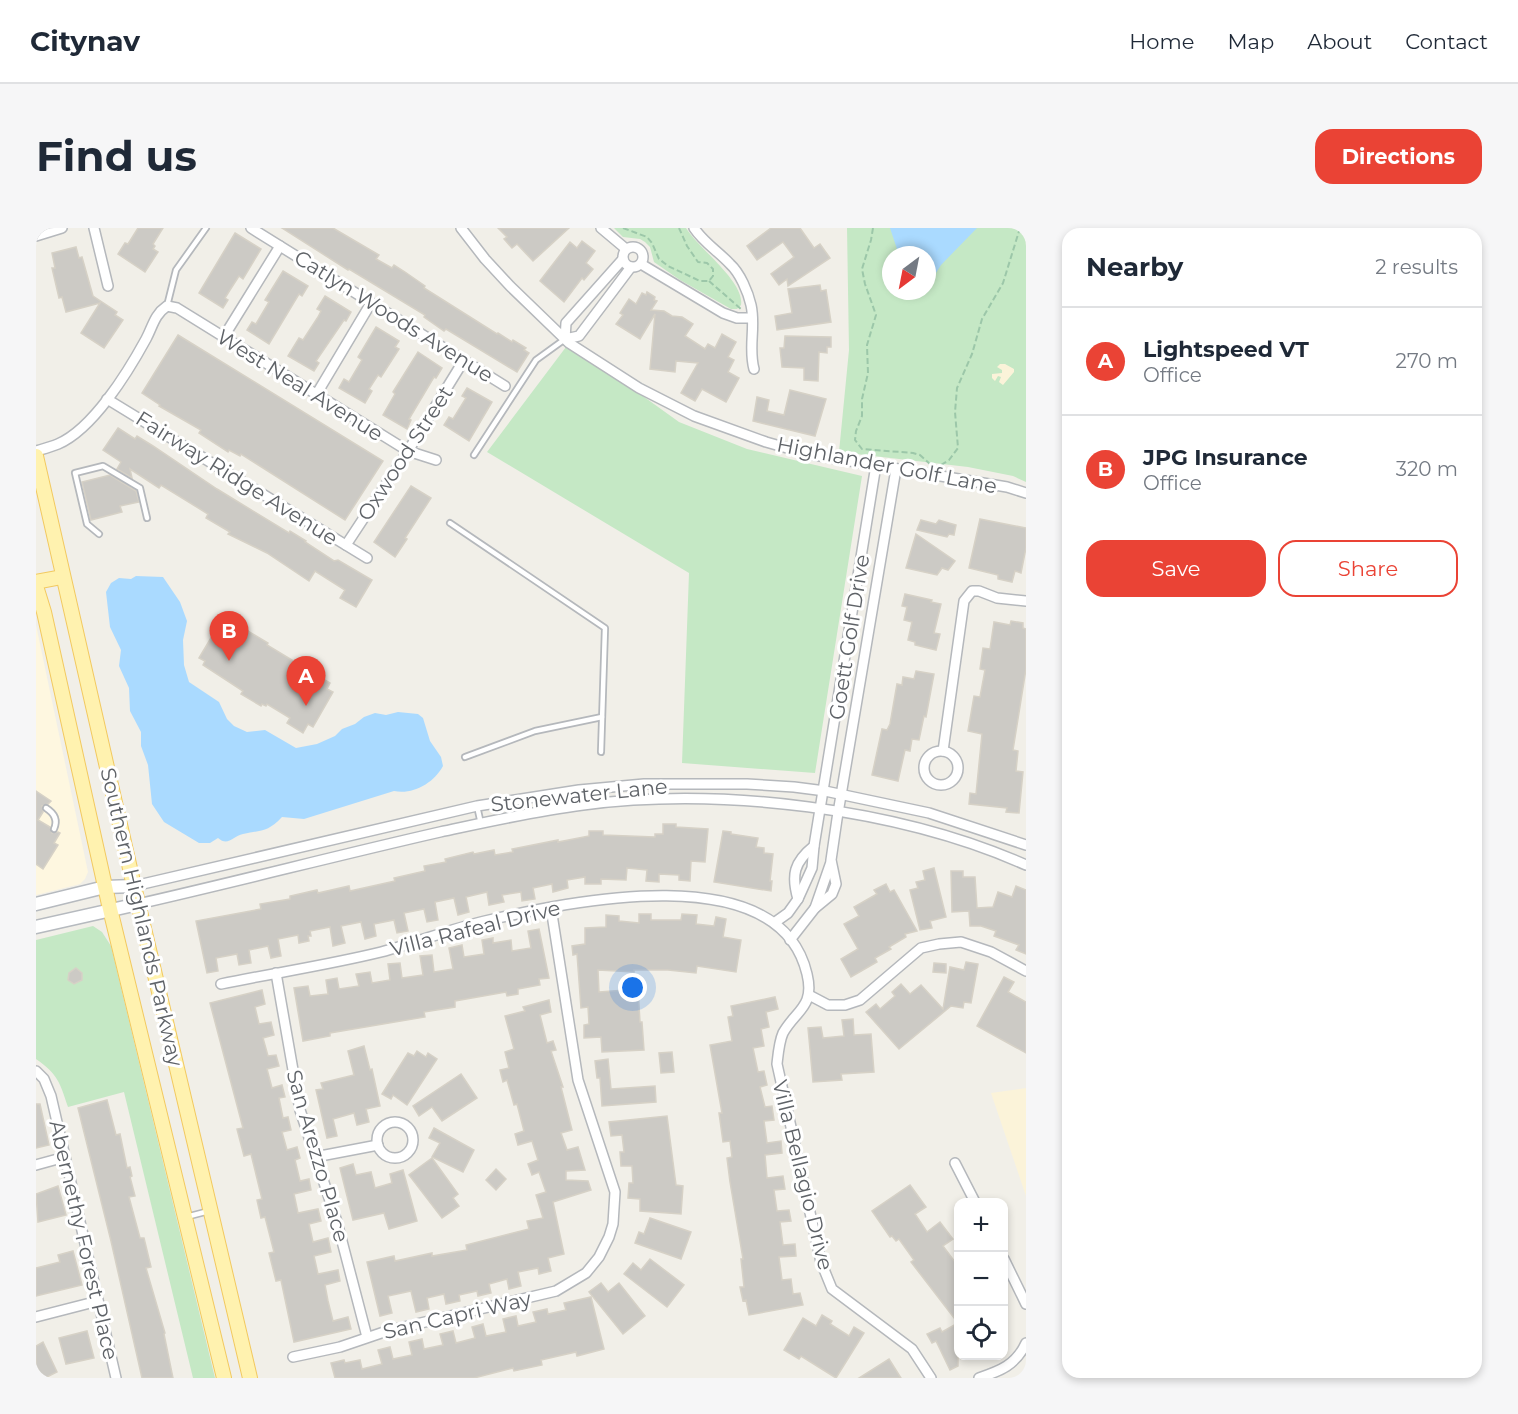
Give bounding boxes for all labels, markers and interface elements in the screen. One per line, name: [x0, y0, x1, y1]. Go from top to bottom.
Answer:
text: Citynav: [30, 24, 140, 58]
text: Home: [1129, 29, 1194, 54]
text: Map: [1227, 29, 1274, 54]
text: About: [1307, 29, 1372, 54]
text: Contact: [1405, 29, 1488, 54]
button: Directions: [1315, 129, 1482, 184]
text: Find us: [36, 130, 197, 182]
street label: Catlyn Woods Avenue: [290, 244, 498, 388]
north arrow: [882, 246, 936, 300]
text: Nearby: [1086, 251, 1183, 283]
text: 2 results: [1375, 255, 1458, 279]
street label: West Neal Avenue: [212, 324, 388, 446]
text: Lightspeed VT: [1143, 336, 1309, 363]
text: A: [1098, 349, 1113, 373]
text: 270 m: [1396, 349, 1458, 373]
text: Office: [1143, 363, 1202, 387]
street label: Oxwood Street: [352, 381, 458, 525]
street label: Fairway Ridge Avenue: [131, 406, 343, 550]
street label: Highlander Golf Lane: [775, 431, 999, 499]
text: JPG Insurance: [1143, 444, 1308, 471]
text: B: [1098, 457, 1113, 481]
text: 320 m: [1396, 457, 1458, 481]
text: Office: [1143, 471, 1202, 495]
button: Save: [1086, 540, 1266, 597]
button: Share: [1278, 540, 1458, 597]
street label: Goett Golf Drive: [824, 553, 874, 721]
pin: B: [210, 612, 248, 661]
pin: A: [286, 656, 326, 706]
street label: Southern Highlands Parkway: [95, 765, 189, 1069]
street label: Stonewater Lane: [489, 773, 669, 817]
street label: Villa Rafeal Drive: [387, 895, 563, 961]
your location: [618, 973, 647, 1002]
street label: San Arezzo Place: [281, 1067, 355, 1245]
street label: Villa Bellagio Drive: [767, 1077, 839, 1273]
street label: Abernethy Forest Place: [44, 1118, 124, 1362]
map controls: [954, 1198, 1008, 1360]
button: +: [954, 1198, 1008, 1252]
button: −: [954, 1252, 1008, 1306]
street label: San Capri Way: [380, 1286, 534, 1344]
button: locate: [954, 1306, 1008, 1360]

